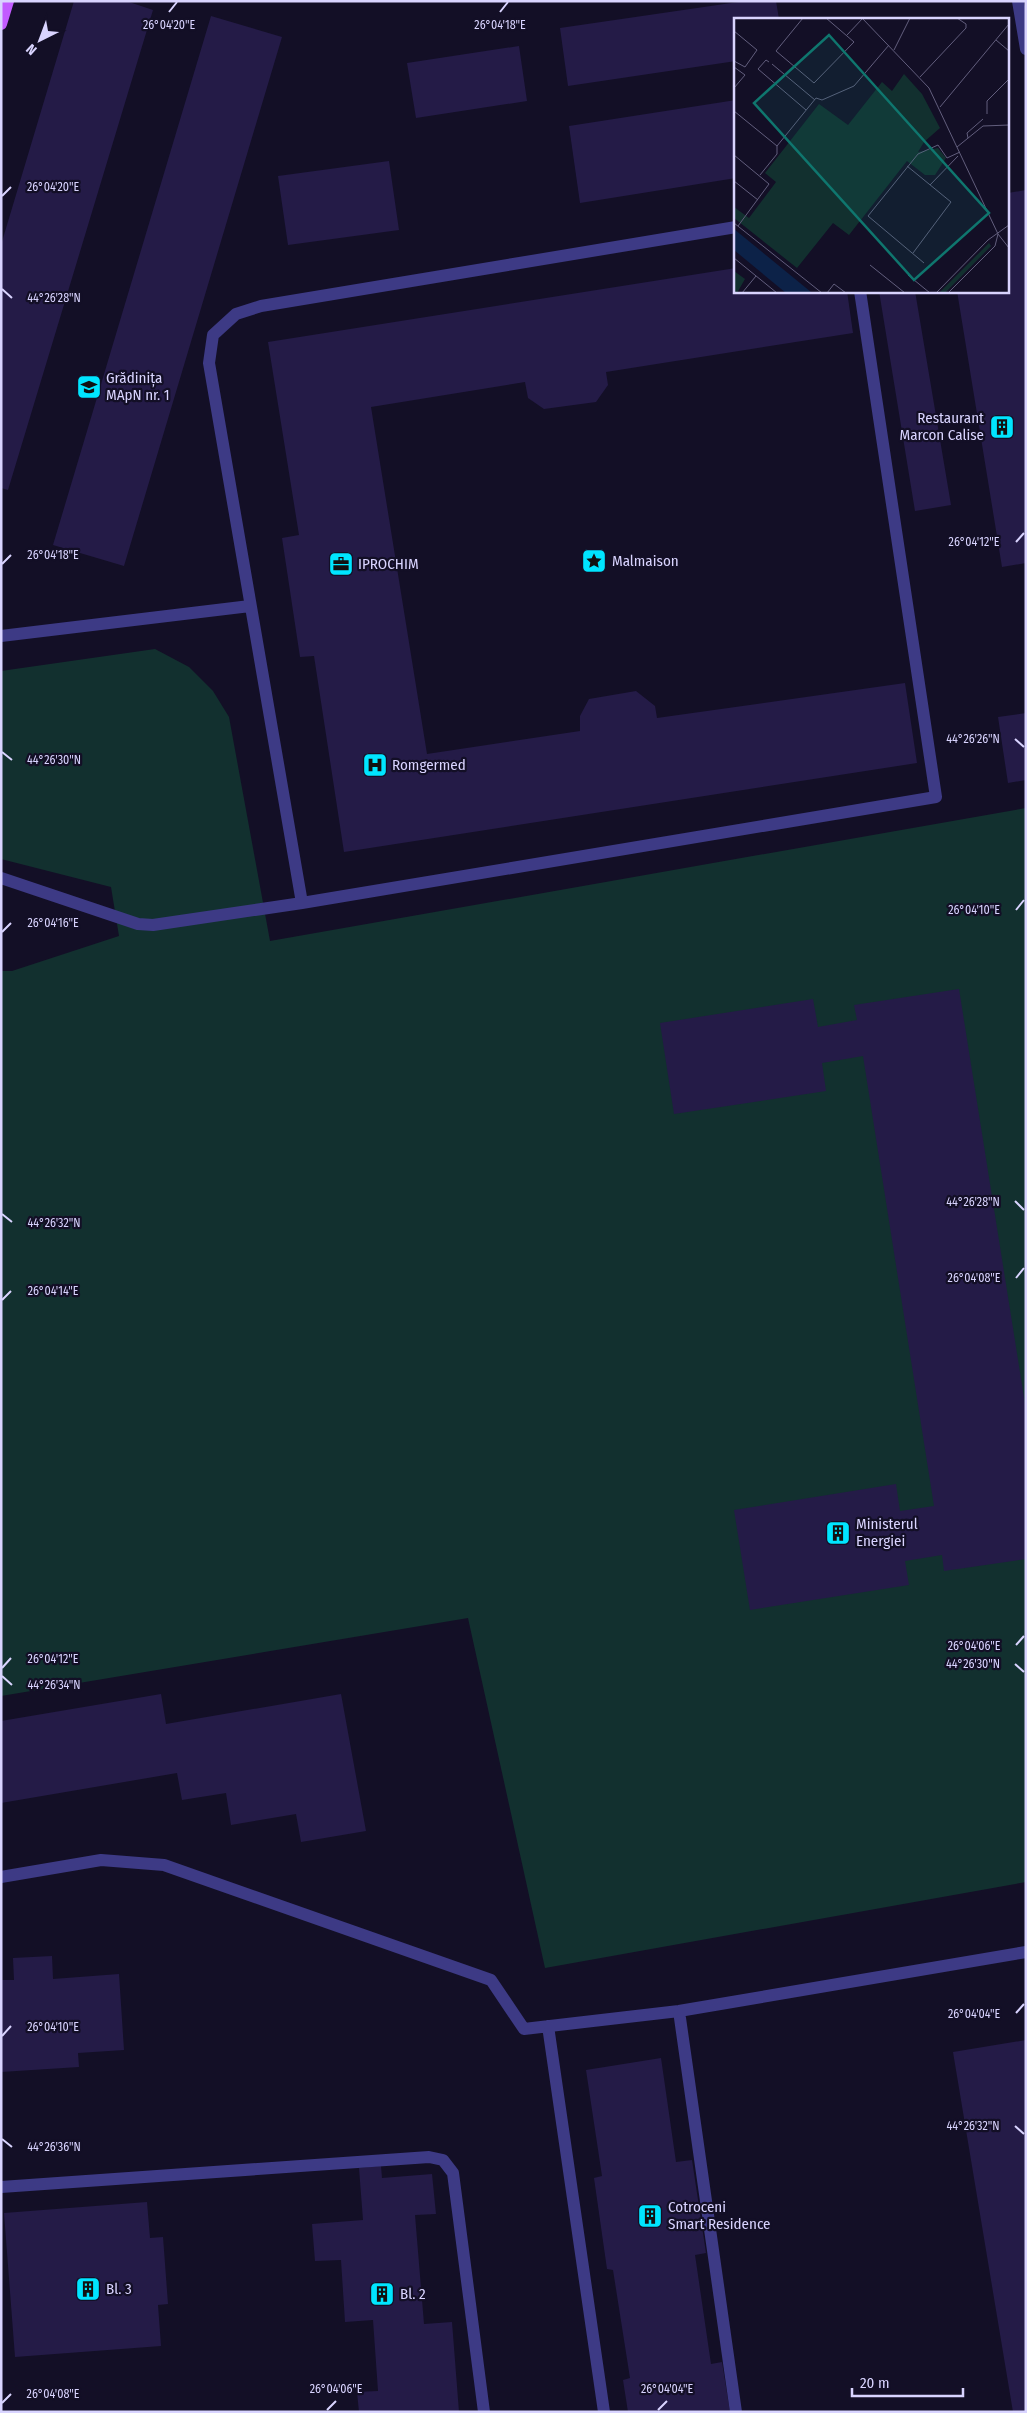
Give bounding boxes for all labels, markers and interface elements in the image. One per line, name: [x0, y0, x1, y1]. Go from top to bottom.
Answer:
north arrow: [15, 15, 65, 65]
text: 26°04'20"E: [143, 18, 195, 32]
text: 26°04'18"E: [474, 18, 526, 32]
inset map: [734, 18, 1010, 292]
text: N: [23, 40, 40, 58]
text: 26°04'20"E: [27, 180, 79, 194]
text: 44°26'28"N: [27, 291, 81, 305]
place label: Grădinița MApN nr. 1: [106, 369, 170, 404]
school or university icon: Grădinița MApN nr. 1: [76, 374, 102, 400]
place label: Restaurant Marcon Calise: [899, 409, 984, 444]
building icon: Restaurant Marcon Calise: [989, 414, 1015, 440]
text: 26°04'12"E: [949, 535, 1000, 549]
text: 26°04'18"E: [27, 548, 79, 562]
place icon: Malmaison: [581, 548, 607, 574]
office icon: IPROCHIM: [328, 551, 354, 577]
place label: Malmaison: [612, 552, 679, 570]
place label: IPROCHIM: [358, 555, 419, 573]
text: 44°26'26"N: [946, 732, 1000, 746]
hospital icon: Romgermed: [362, 752, 388, 778]
text: 44°26'30"N: [27, 753, 81, 767]
place label: Romgermed: [392, 756, 466, 774]
text: 26°04'10"E: [948, 903, 1000, 917]
text: 26°04'16"E: [27, 916, 79, 930]
text: 44°26'28"N: [946, 1195, 1000, 1209]
text: 44°26'32"N: [27, 1216, 81, 1230]
text: 26°04'08"E: [948, 1271, 1001, 1285]
text: 26°04'14"E: [28, 1284, 79, 1298]
place label: Ministerul Energiei: [856, 1515, 918, 1550]
building icon: Ministerul Energiei: [825, 1520, 851, 1546]
text: 26°04'06"E: [948, 1639, 1001, 1653]
text: 26°04'12"E: [28, 1652, 79, 1666]
text: 44°26'30"N: [946, 1657, 1000, 1671]
text: 44°26'34"N: [27, 1678, 81, 1692]
text: 26°04'04"E: [948, 2007, 1000, 2021]
text: 26°04'10"E: [27, 2020, 79, 2034]
text: 44°26'32"N: [946, 2119, 1000, 2133]
text: 44°26'36"N: [27, 2140, 81, 2154]
place label: Cotroceni Smart Residence: [668, 2198, 770, 2233]
building icon: Cotroceni Smart Residence: [637, 2203, 663, 2229]
building icon: Bl. 3: [75, 2276, 101, 2302]
place label: Bl. 3: [106, 2280, 132, 2298]
building icon: Bl. 2: [369, 2281, 395, 2307]
place label: Bl. 2: [400, 2285, 426, 2303]
scale bar: [852, 2366, 963, 2398]
text: 20 m: [860, 2374, 890, 2392]
text: 26°04'06"E: [310, 2382, 363, 2396]
text: 26°04'04"E: [641, 2382, 693, 2396]
text: 26°04'08"E: [27, 2387, 80, 2401]

